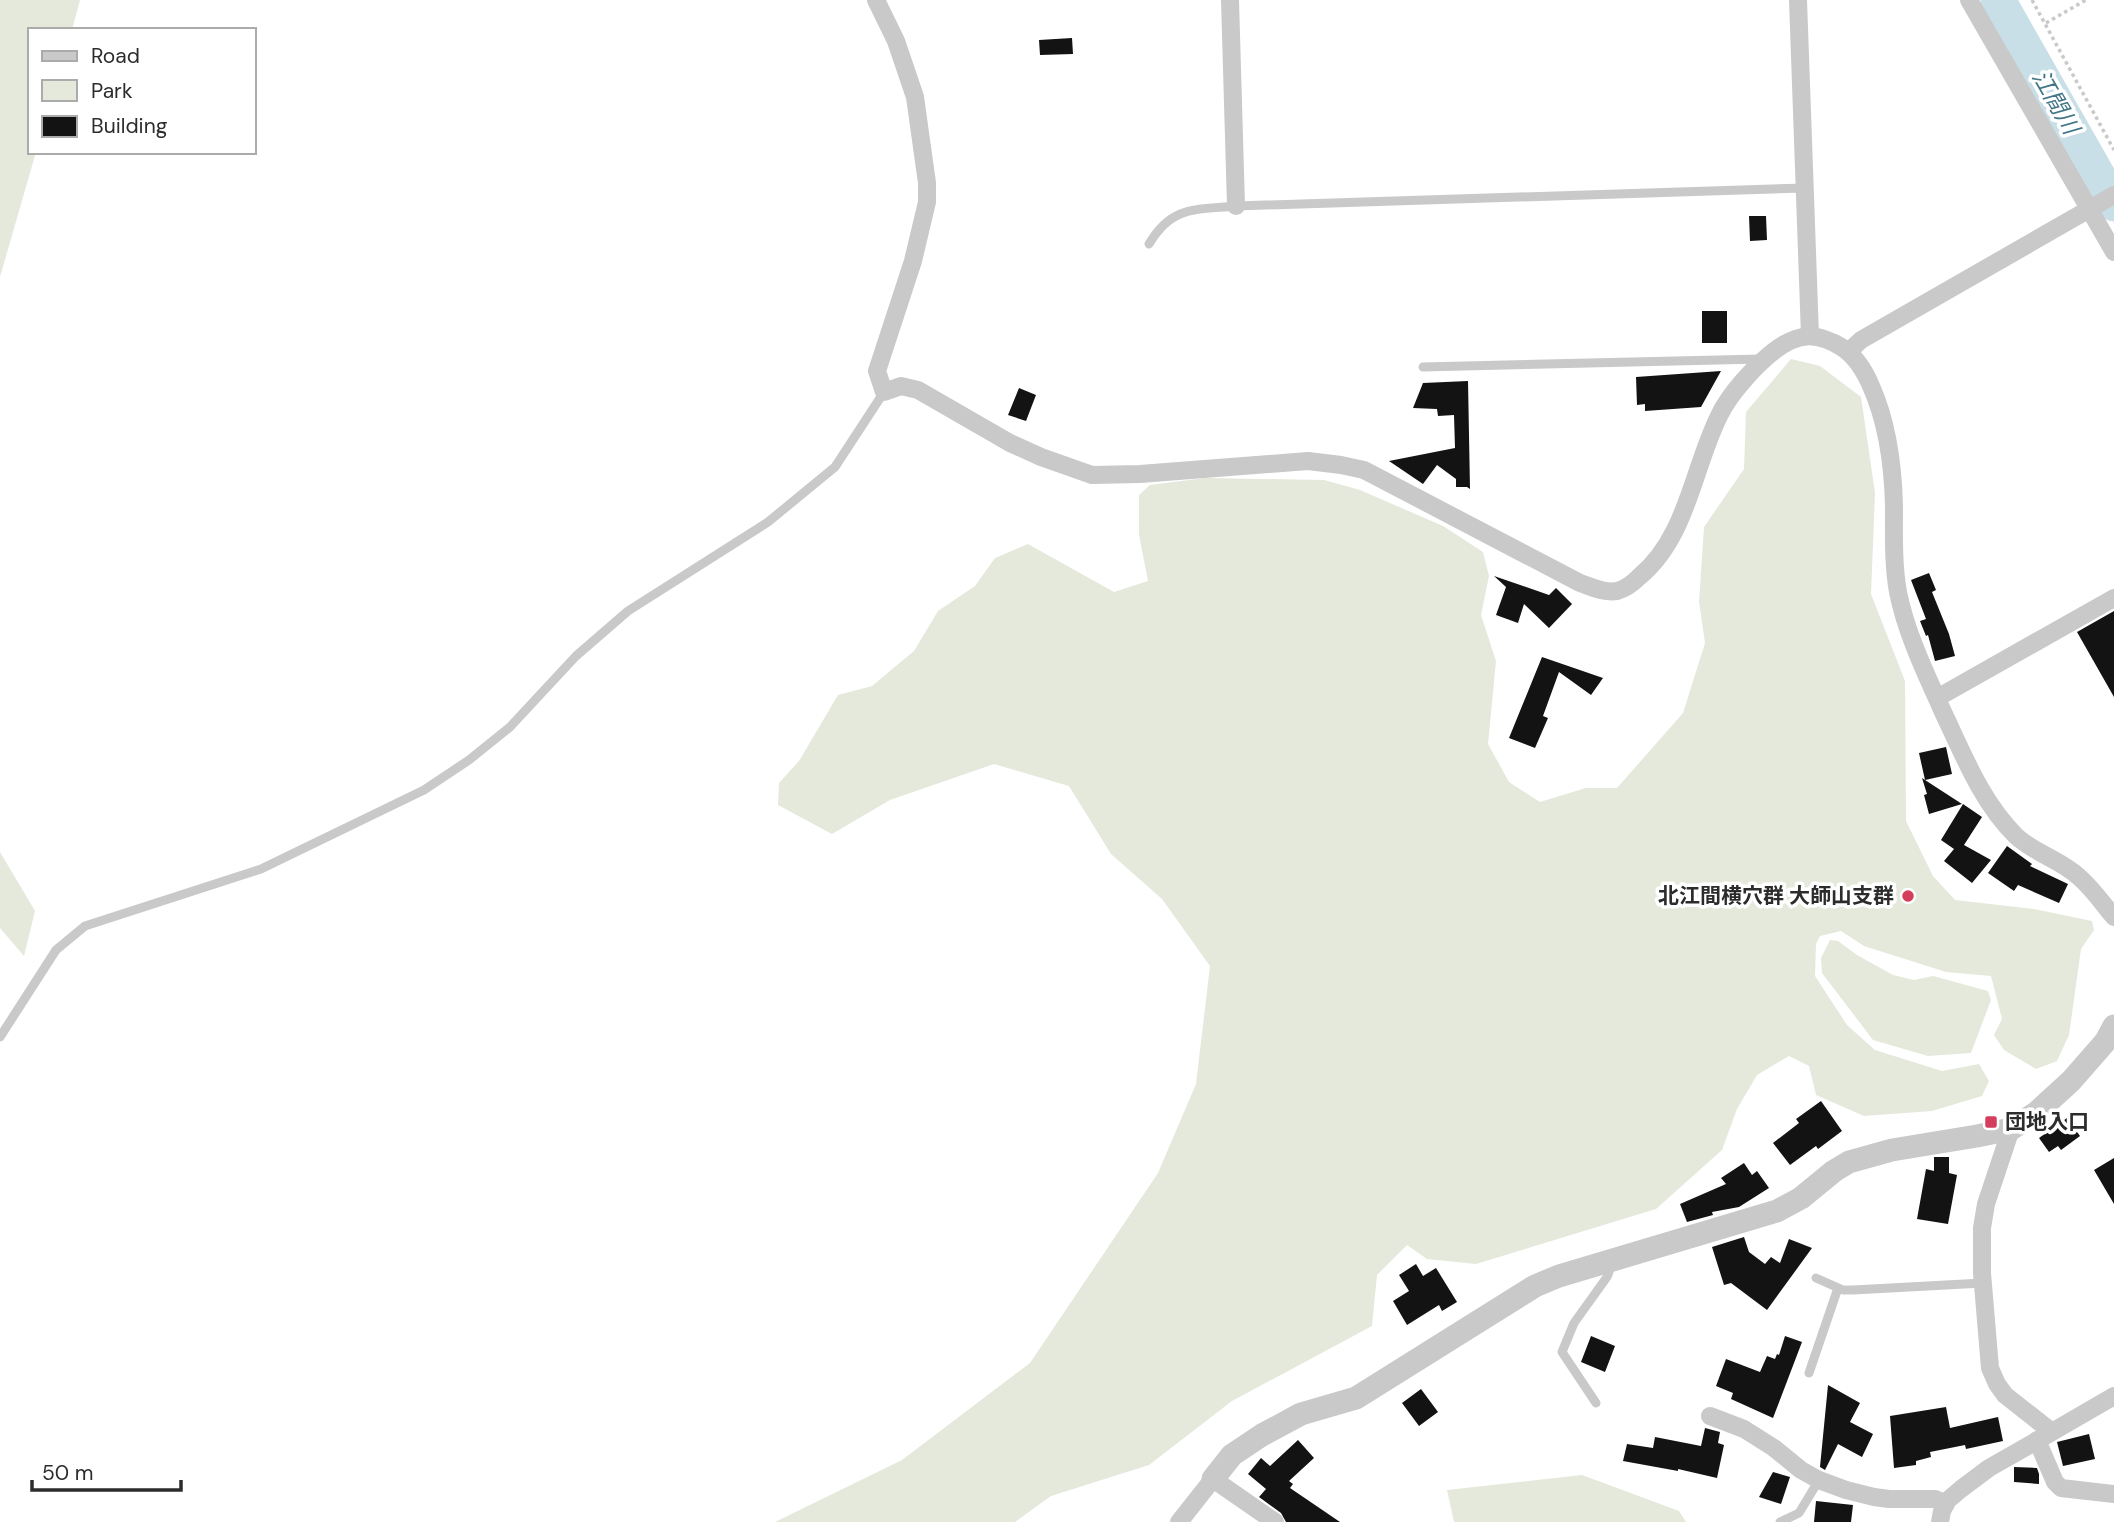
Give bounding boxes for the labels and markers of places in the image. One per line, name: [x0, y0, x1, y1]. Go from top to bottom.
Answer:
place label: 北江間横穴群 大師山支群: [1658, 882, 1894, 910]
marker: 北江間横穴群 大師山支群: [1900, 888, 1916, 904]
place label: 団地入口: [2005, 1108, 2089, 1136]
marker: 団地入口: [1983, 1114, 1999, 1130]

